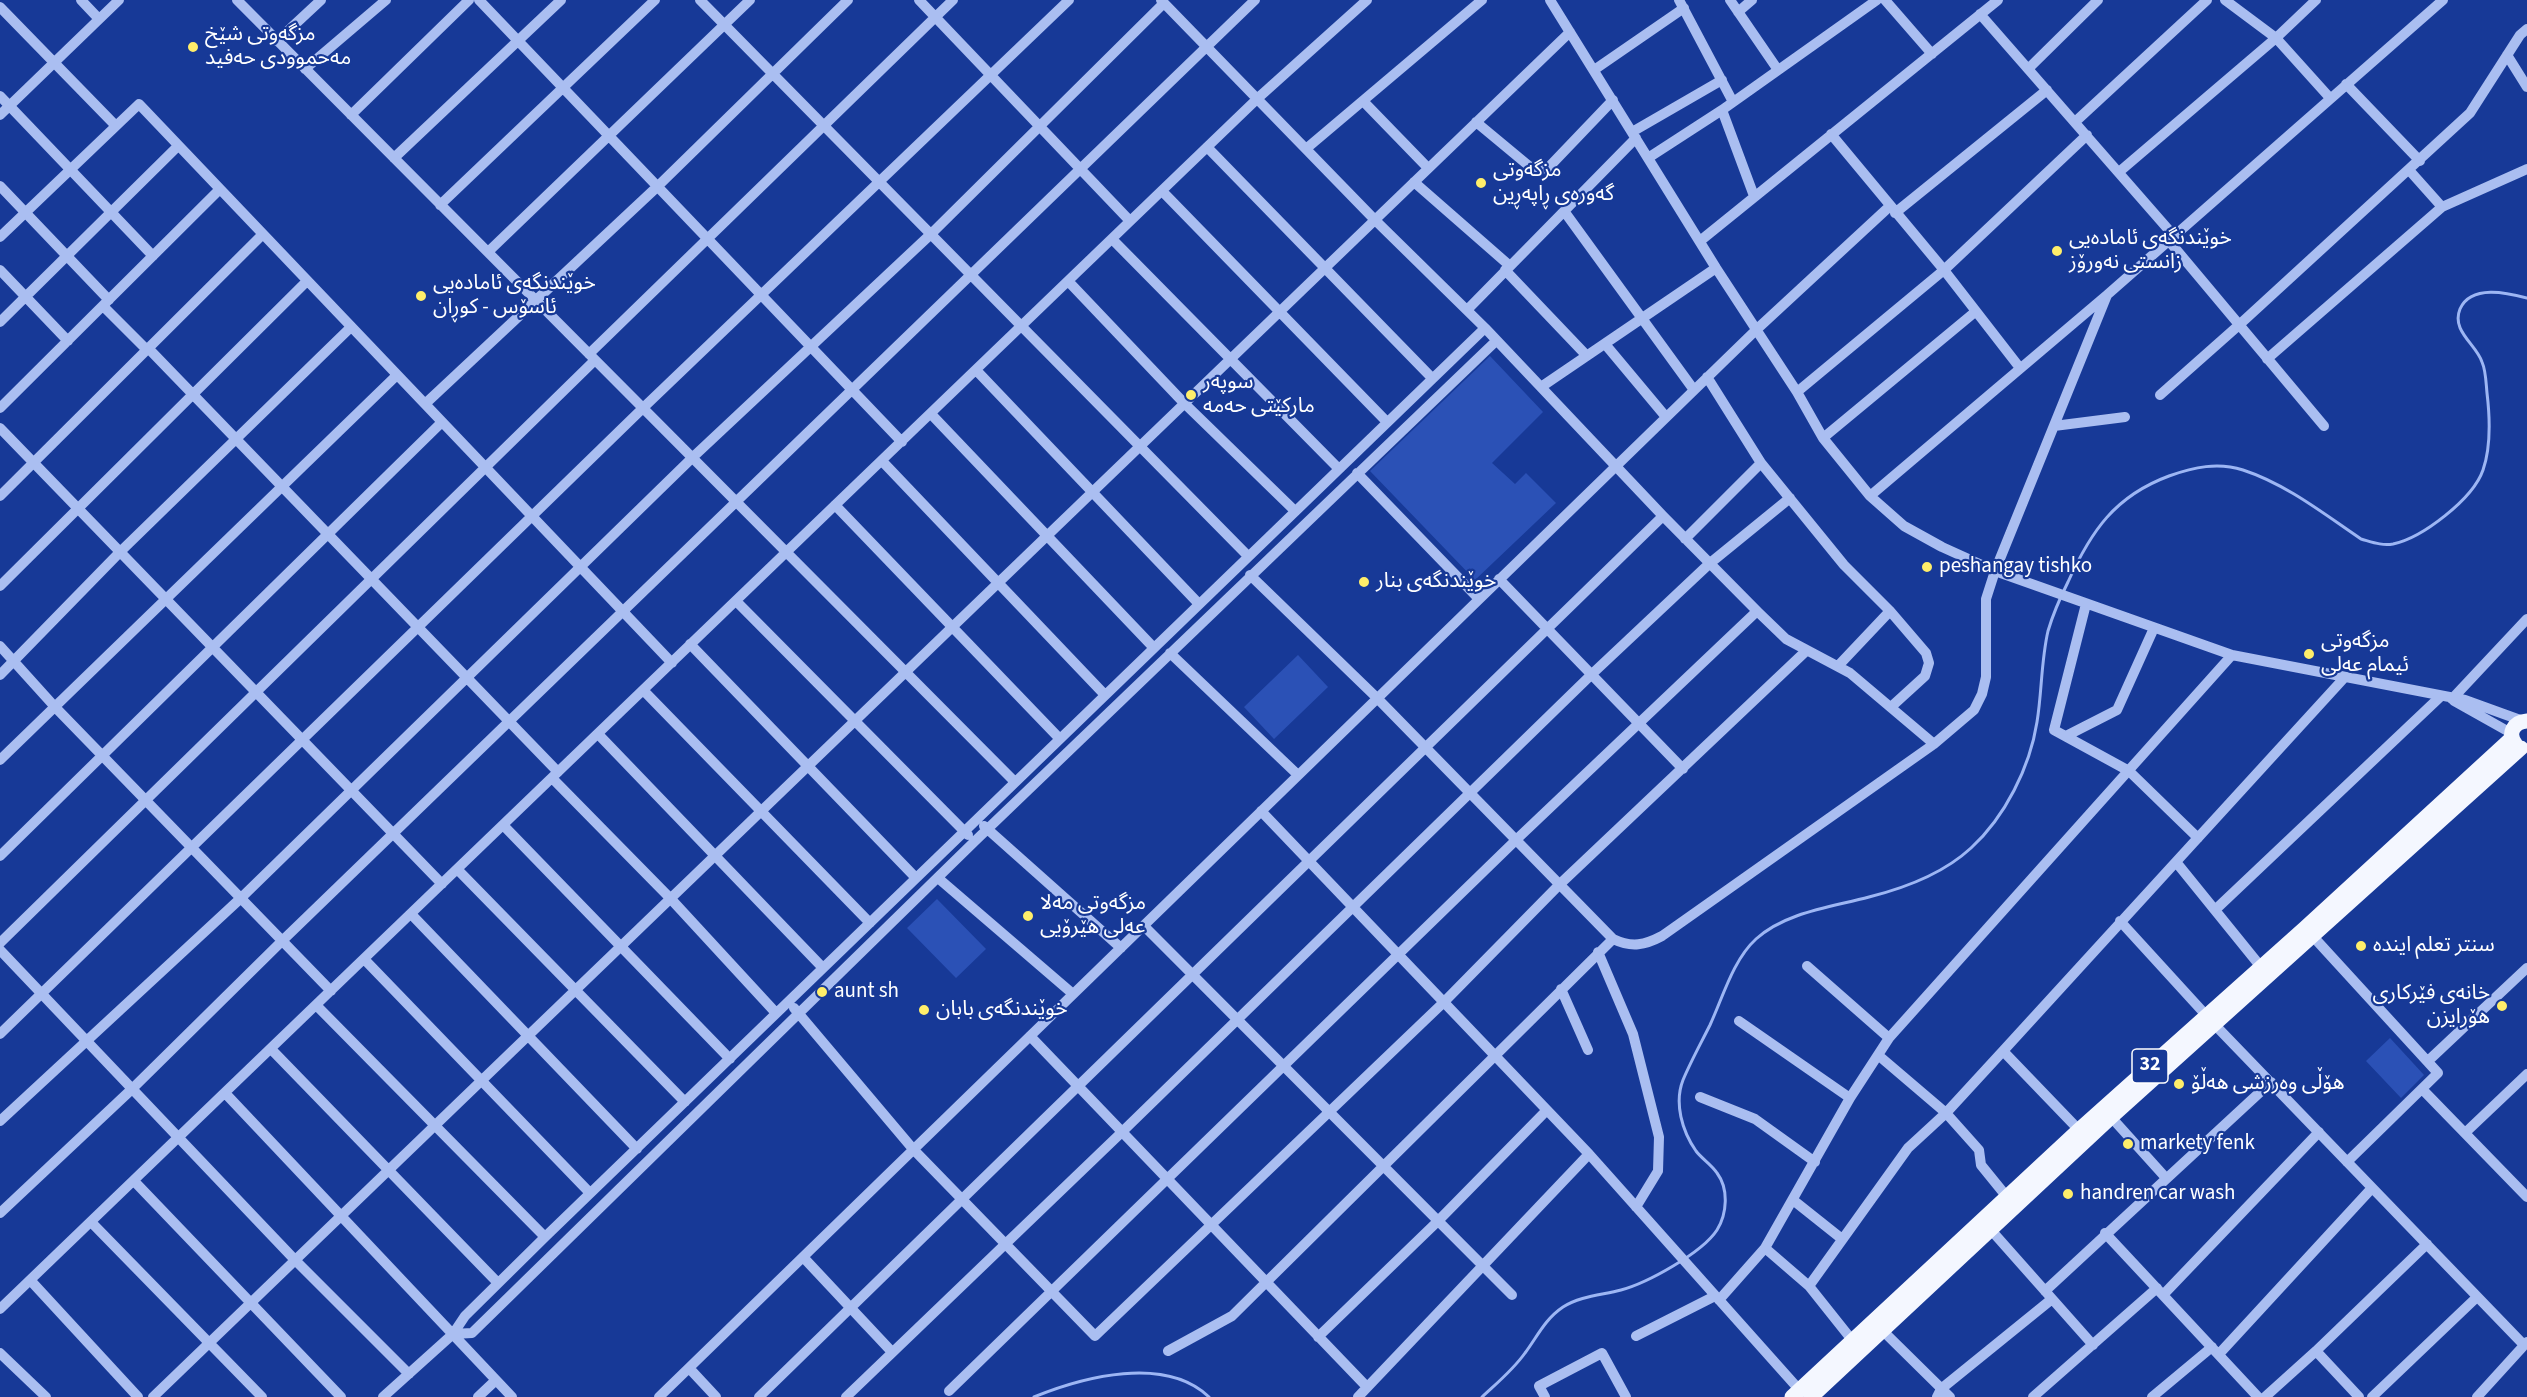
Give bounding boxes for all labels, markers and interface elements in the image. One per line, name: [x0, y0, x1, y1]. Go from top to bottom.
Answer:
place label: مزگەوتی شێخ مەحموودی حەفید: [205, 22, 351, 72]
marker: مزگەوتی شێخ مەحموودی حەفید: [186, 40, 200, 54]
place label: مزگەوتی گەورەی ڕاپەڕین: [1493, 158, 1614, 208]
marker: مزگەوتی گەورەی ڕاپەڕین: [1474, 176, 1488, 190]
place label: خوێندنگەی ئامادەیی زانستی نەورۆز: [2069, 226, 2232, 276]
marker: خوێندنگەی ئامادەیی زانستی نەورۆز: [2050, 244, 2064, 258]
place label: خوێندنگەی ئامادەیی ئاسۆس - کوڕان: [433, 271, 596, 321]
marker: خوێندنگەی ئامادەیی ئاسۆس - کوڕان: [414, 289, 428, 303]
place label: سوپەر مارکێتی حەمە: [1203, 370, 1315, 420]
marker: سوپەر مارکێتی حەمە: [1184, 388, 1198, 402]
place label: peshangay tishko: [1939, 554, 2092, 580]
marker: peshangay tishko: [1920, 560, 1934, 574]
place label: خوێندنگەی بنار: [1376, 569, 1496, 595]
marker: خوێندنگەی بنار: [1357, 575, 1371, 589]
place label: مزگەوتی ئیمام عەلی: [2321, 629, 2409, 679]
marker: مزگەوتی ئیمام عەلی: [2302, 647, 2316, 661]
place label: مزگەوتی مەلا عەلی هێرۆیی: [1040, 891, 1146, 941]
marker: مزگەوتی مەلا عەلی هێرۆیی: [1021, 909, 1035, 923]
place label: سنتر تعلم اينده: [2373, 933, 2495, 959]
marker: سنتر تعلم اينده: [2354, 939, 2368, 953]
place label: aunt sh: [834, 979, 899, 1005]
place label: خانەی فێرکاری هۆرایزن: [2372, 981, 2490, 1031]
marker: aunt sh: [815, 985, 829, 999]
place label: خوێندنگەی بابان: [936, 997, 1068, 1023]
marker: خانەی فێرکاری هۆرایزن: [2495, 999, 2509, 1013]
marker: خوێندنگەی بابان: [917, 1003, 931, 1017]
road number: 32: [2132, 1049, 2168, 1083]
place label: ھۆڵی وەرزشی ھەڵۆ: [2191, 1071, 2345, 1097]
marker: ھۆڵی وەرزشی ھەڵۆ: [2172, 1077, 2186, 1091]
place label: markety fenk: [2140, 1131, 2255, 1157]
marker: markety fenk: [2121, 1137, 2135, 1151]
place label: handren car wash: [2080, 1181, 2235, 1207]
marker: handren car wash: [2061, 1187, 2075, 1201]

